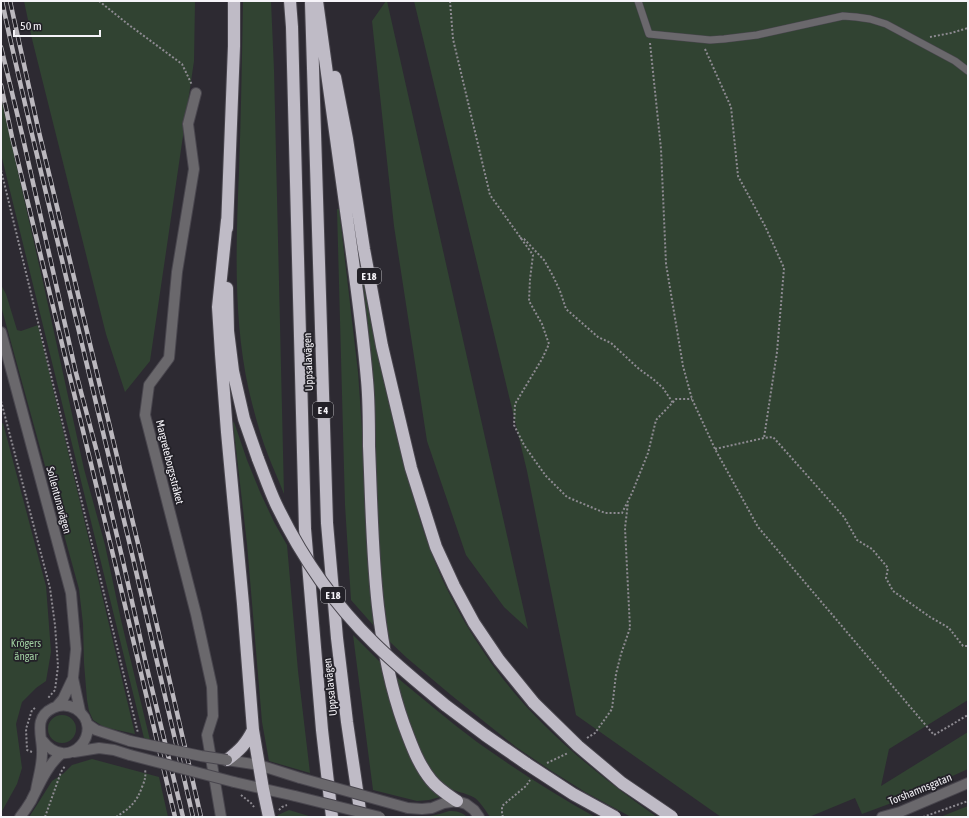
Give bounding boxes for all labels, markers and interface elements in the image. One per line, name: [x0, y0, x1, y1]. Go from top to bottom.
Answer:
scale bar: [14, 12, 100, 38]
text: 50 m: [20, 19, 42, 33]
road number: E 18: [357, 268, 381, 284]
street label: Uppsalavägen: [301, 333, 315, 391]
road number: E 4: [313, 402, 333, 418]
street label: Margreteborgsstråket: [154, 419, 186, 505]
street label: Sollentunavägen: [44, 465, 74, 535]
road number: E 18: [321, 587, 345, 603]
park label: Krögers ängar: [11, 637, 41, 662]
street label: Uppsalavägen: [321, 657, 339, 717]
street label: Torshamnsgatan: [887, 771, 953, 807]

